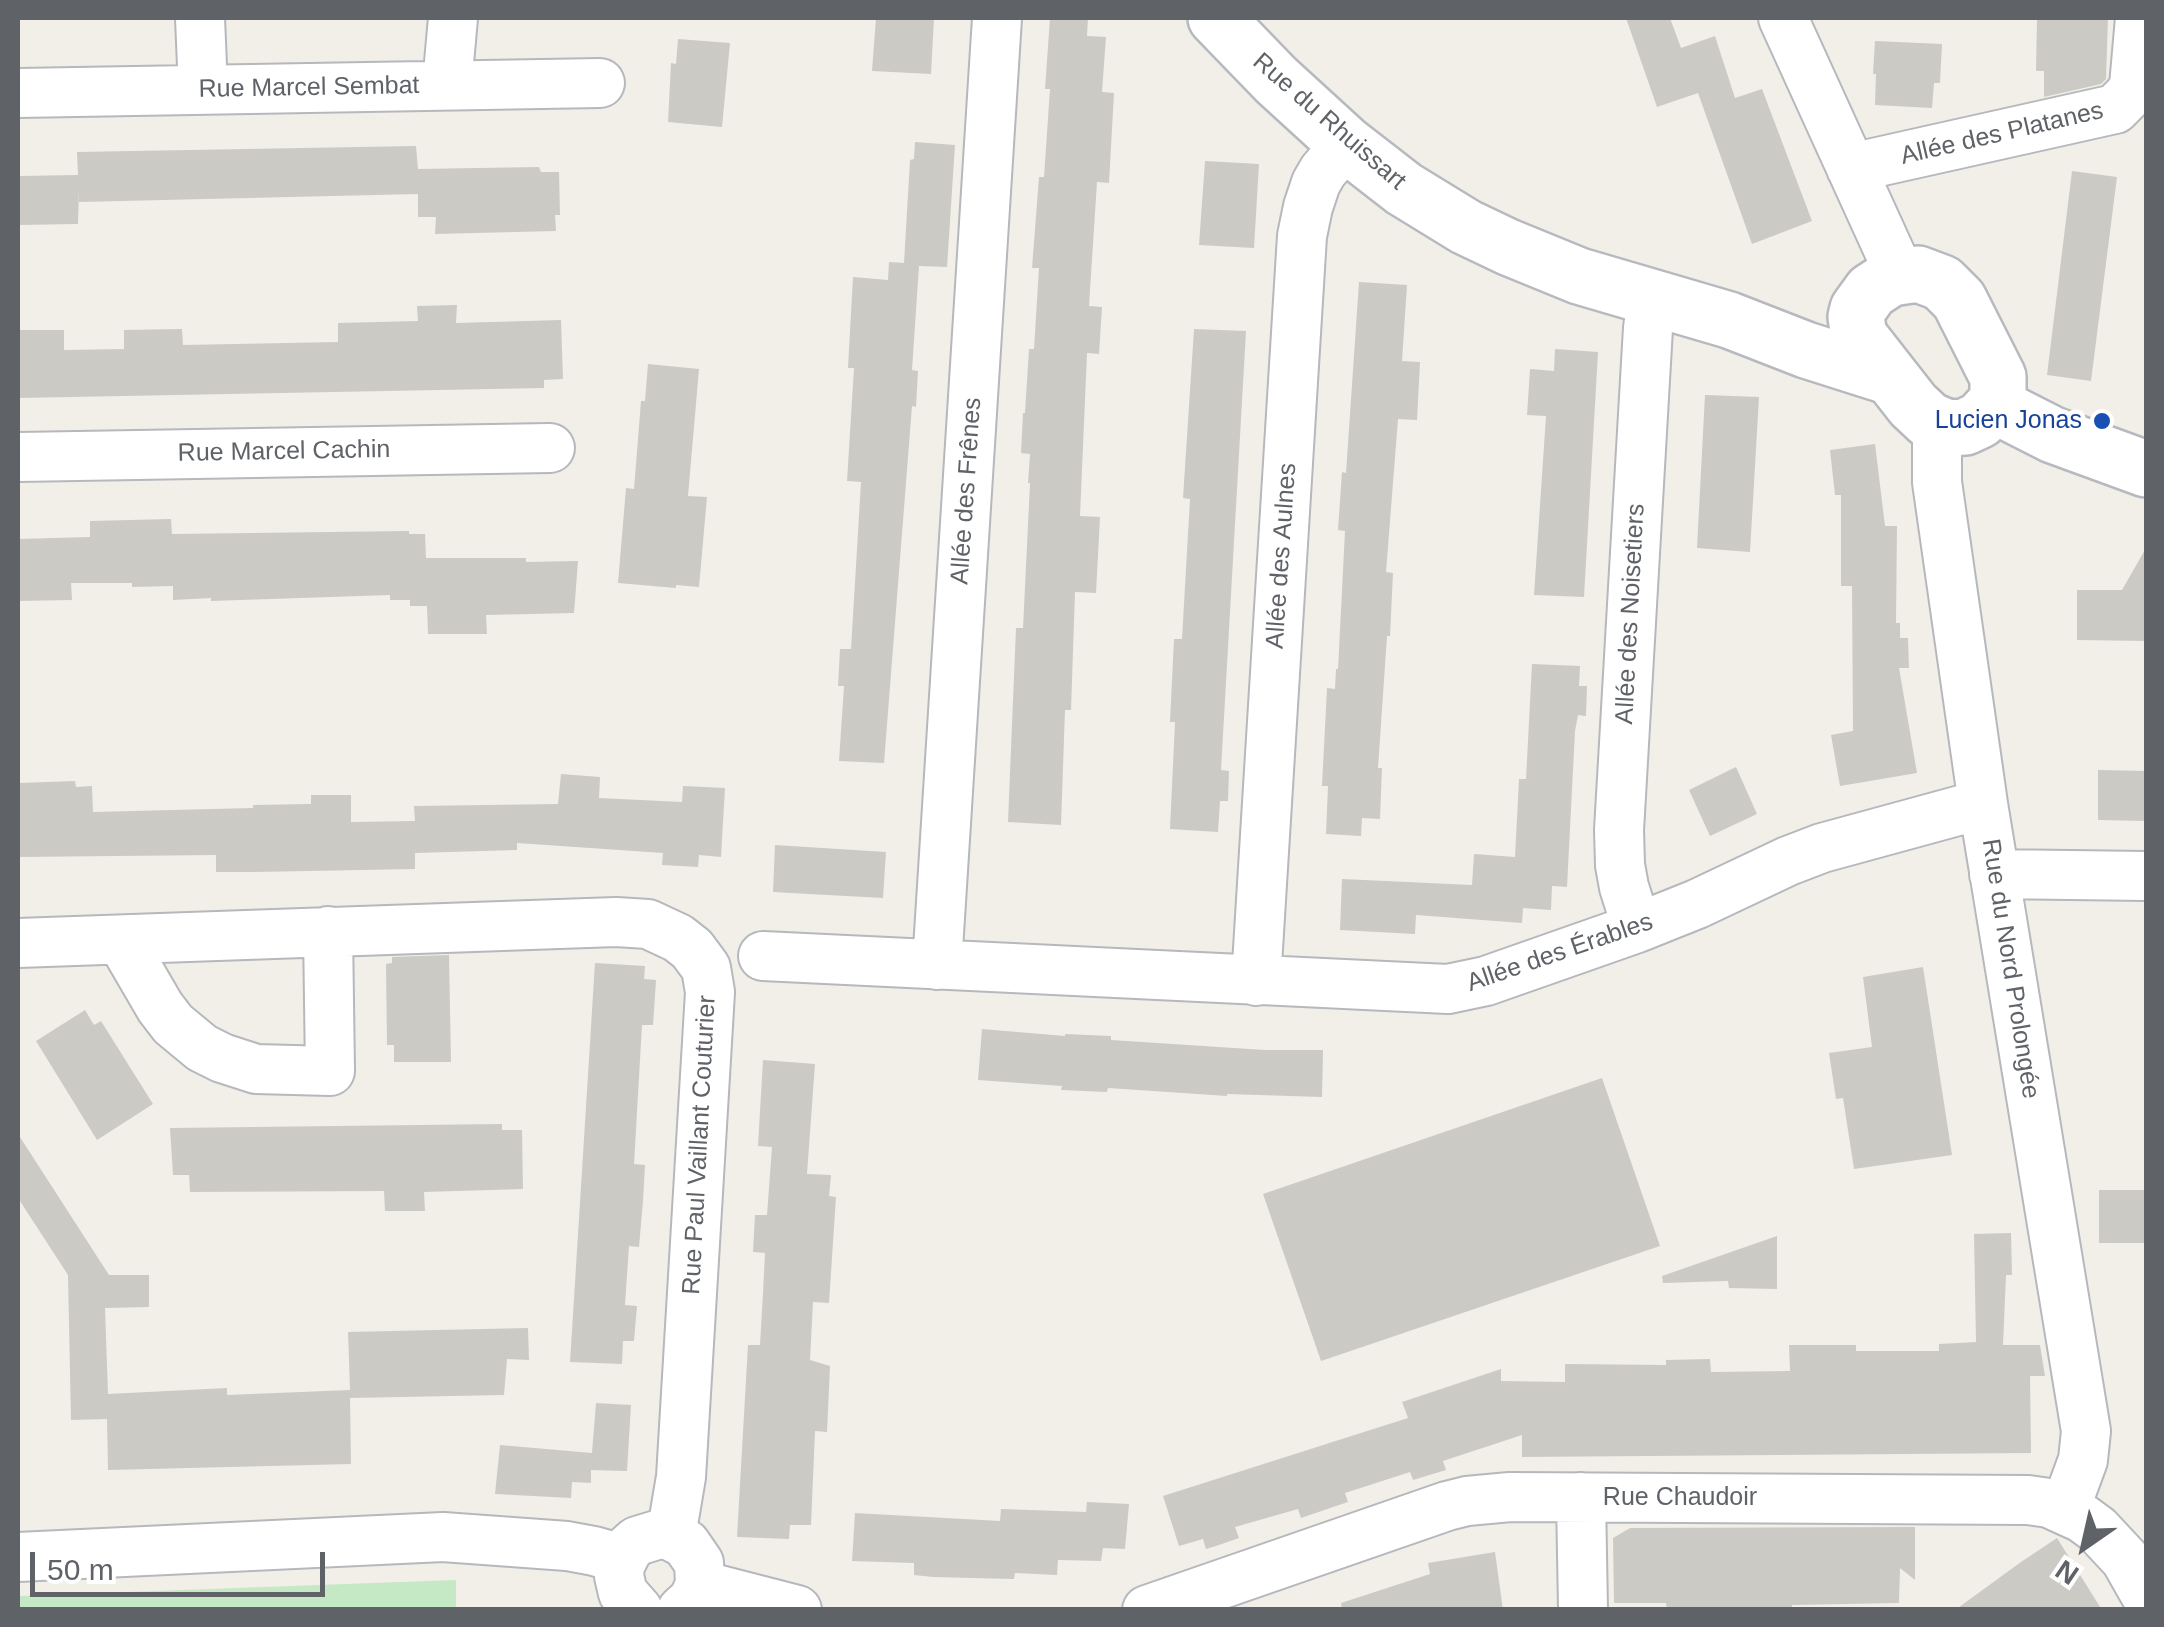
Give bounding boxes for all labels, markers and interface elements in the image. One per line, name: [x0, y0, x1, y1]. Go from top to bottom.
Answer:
street label: Rue du Rhuissart: [1246, 47, 1412, 197]
street label: Rue Marcel Sembat: [198, 71, 420, 105]
street label: Allée des Platanes: [1898, 96, 2106, 172]
street label: Allée des Frênes: [945, 396, 989, 586]
place label: Lucien Jonas: [1935, 406, 2082, 436]
marker: Lucien Jonas: [2091, 410, 2113, 432]
street label: Rue Marcel Cachin: [177, 435, 391, 469]
street label: Allée des Aulnes: [1261, 462, 1303, 650]
street label: Allée des Noisetiers: [1610, 503, 1652, 725]
street label: Rue du Nord Prolongée: [1975, 837, 2045, 1101]
street label: Allée des Érables: [1463, 907, 1657, 999]
street label: Rue Paul Vaillant Couturier: [677, 995, 723, 1295]
street label: Rue Chaudoir: [1603, 1483, 1757, 1513]
north arrow: [2034, 1497, 2134, 1597]
scale bar: [35, 1532, 330, 1594]
text: 50 m: [47, 1553, 114, 1586]
text: N: [2050, 1554, 2084, 1591]

